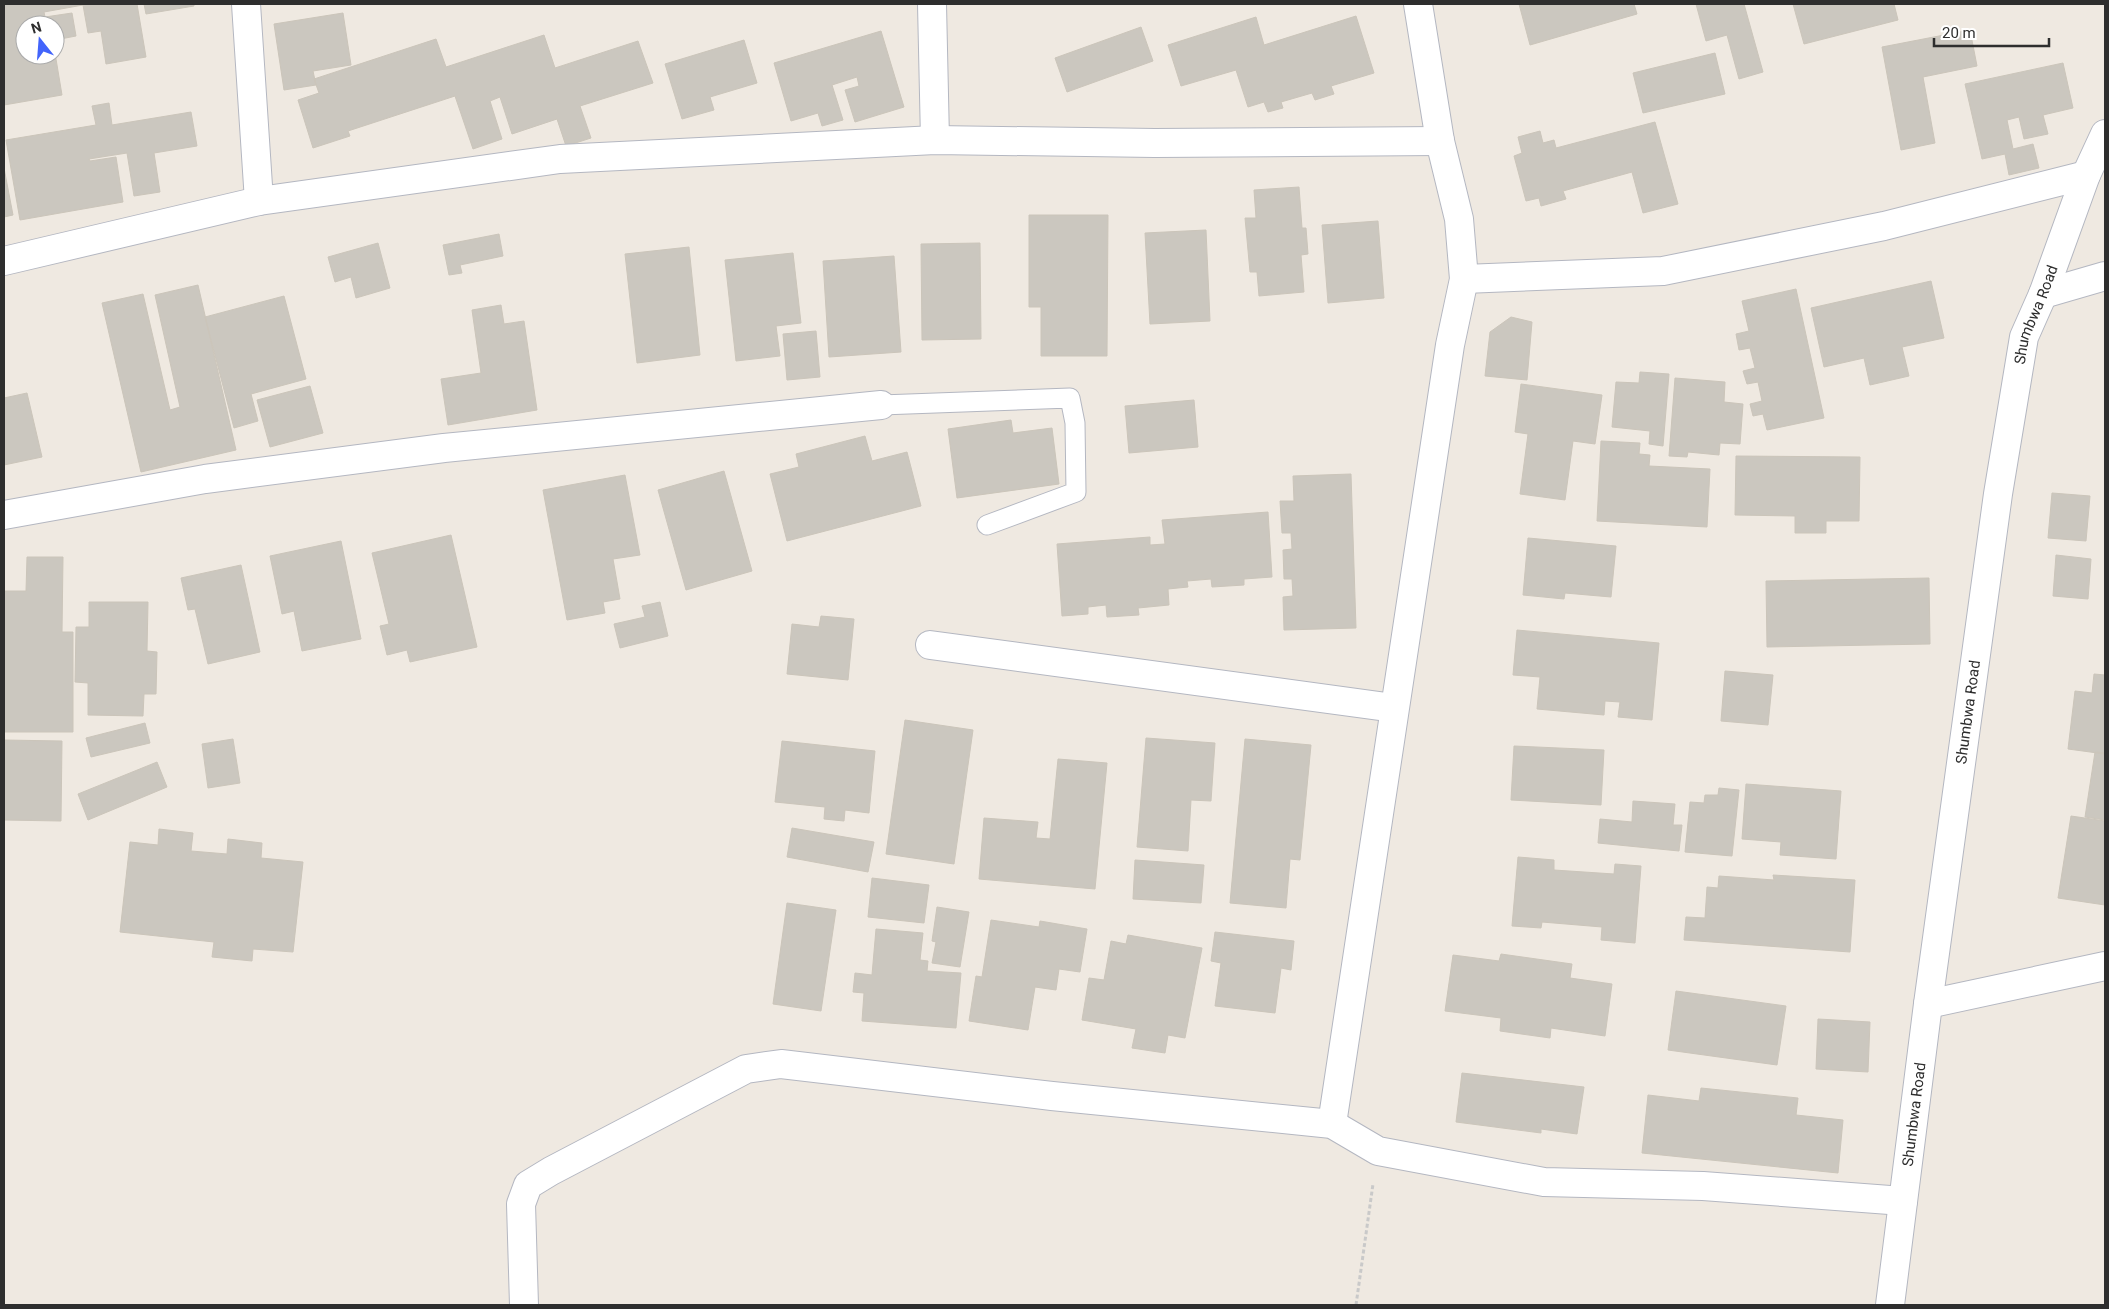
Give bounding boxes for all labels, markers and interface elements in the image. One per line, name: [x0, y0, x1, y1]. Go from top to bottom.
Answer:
north arrow: [15, 15, 65, 65]
scale bar: [1934, 15, 2049, 47]
text: N: [29, 18, 43, 37]
text: 20 m: [1942, 24, 1976, 42]
street label: Shumbwa Road: [2011, 263, 2062, 366]
street label: Shumbwa Road: [1952, 659, 1984, 765]
street label: Shumbwa Road: [1899, 1061, 1930, 1168]

